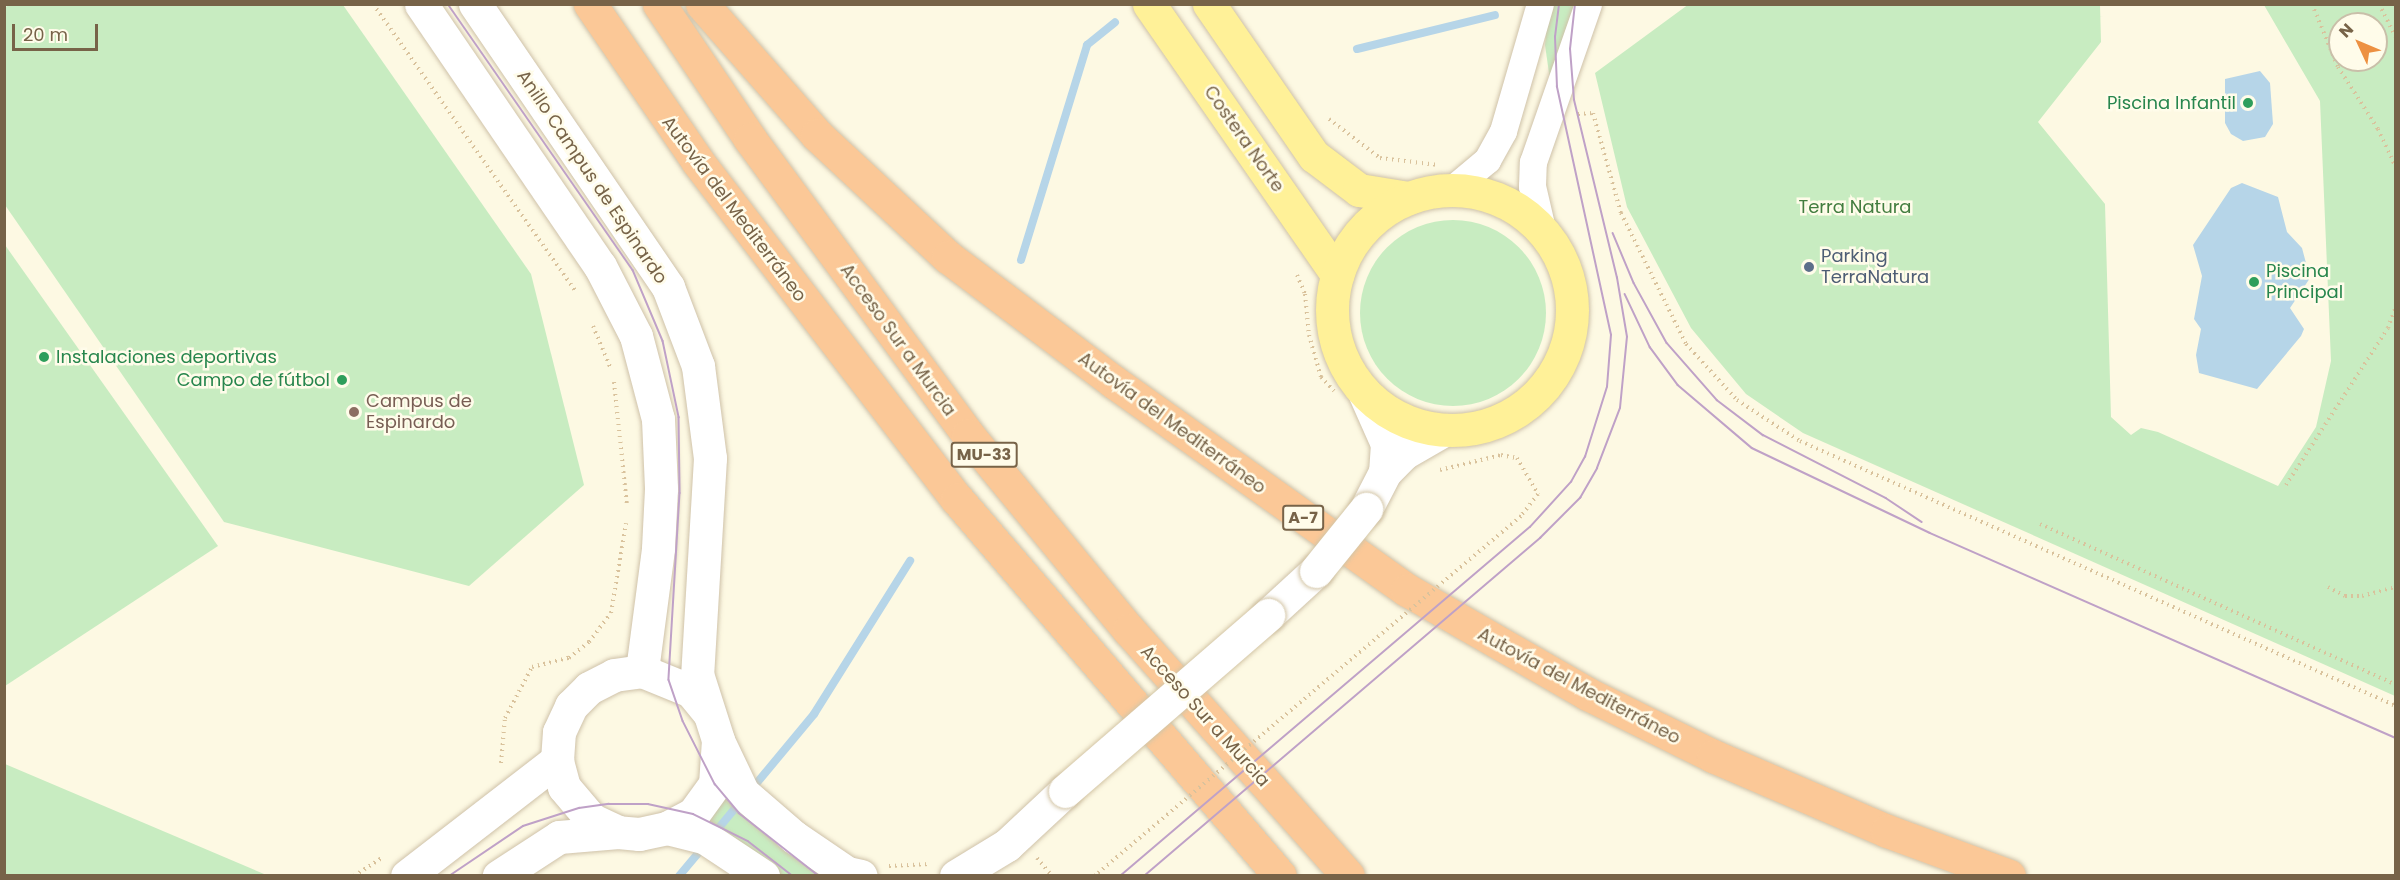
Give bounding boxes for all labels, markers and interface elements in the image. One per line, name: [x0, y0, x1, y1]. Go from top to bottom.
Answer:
scale bar: [15, 12, 100, 50]
north arrow: [2328, 12, 2388, 72]
text: N: [2334, 18, 2359, 43]
text: 20 m: [23, 22, 68, 47]
street label: Anillo Campus de Espinardo: [512, 66, 672, 288]
street label: Costera Norte: [1199, 82, 1289, 196]
place label: Piscina Infantil: [2107, 92, 2236, 114]
marker: Piscina Infantil: [2241, 96, 2255, 110]
street label: Autovía del Mediterráneo: [657, 112, 811, 306]
park label: Terra Natura: [1798, 196, 1912, 218]
place label: Parking TerraNatura: [1821, 246, 1929, 288]
street label: Acceso Sur a Murcia: [836, 260, 960, 420]
marker: Parking TerraNatura: [1802, 260, 1816, 274]
place label: Piscina Principal: [2266, 261, 2343, 304]
marker: Piscina Principal: [2247, 275, 2261, 289]
place label: Instalaciones deportivas: [56, 346, 277, 368]
street label: Autovía del Mediterráneo: [1074, 348, 1270, 498]
marker: Instalaciones deportivas: [37, 350, 51, 364]
place label: Campo de fútbol: [177, 369, 330, 391]
marker: Campo de fútbol: [335, 373, 349, 387]
place label: Campus de Espinardo: [366, 391, 472, 434]
marker: Campus de Espinardo: [347, 405, 361, 419]
road number: MU-33: [950, 442, 1018, 468]
road number: A-7: [1282, 505, 1324, 531]
street label: Autovía del Mediterráneo: [1474, 623, 1684, 749]
street label: Acceso Sur a Murcia: [1136, 641, 1274, 791]

